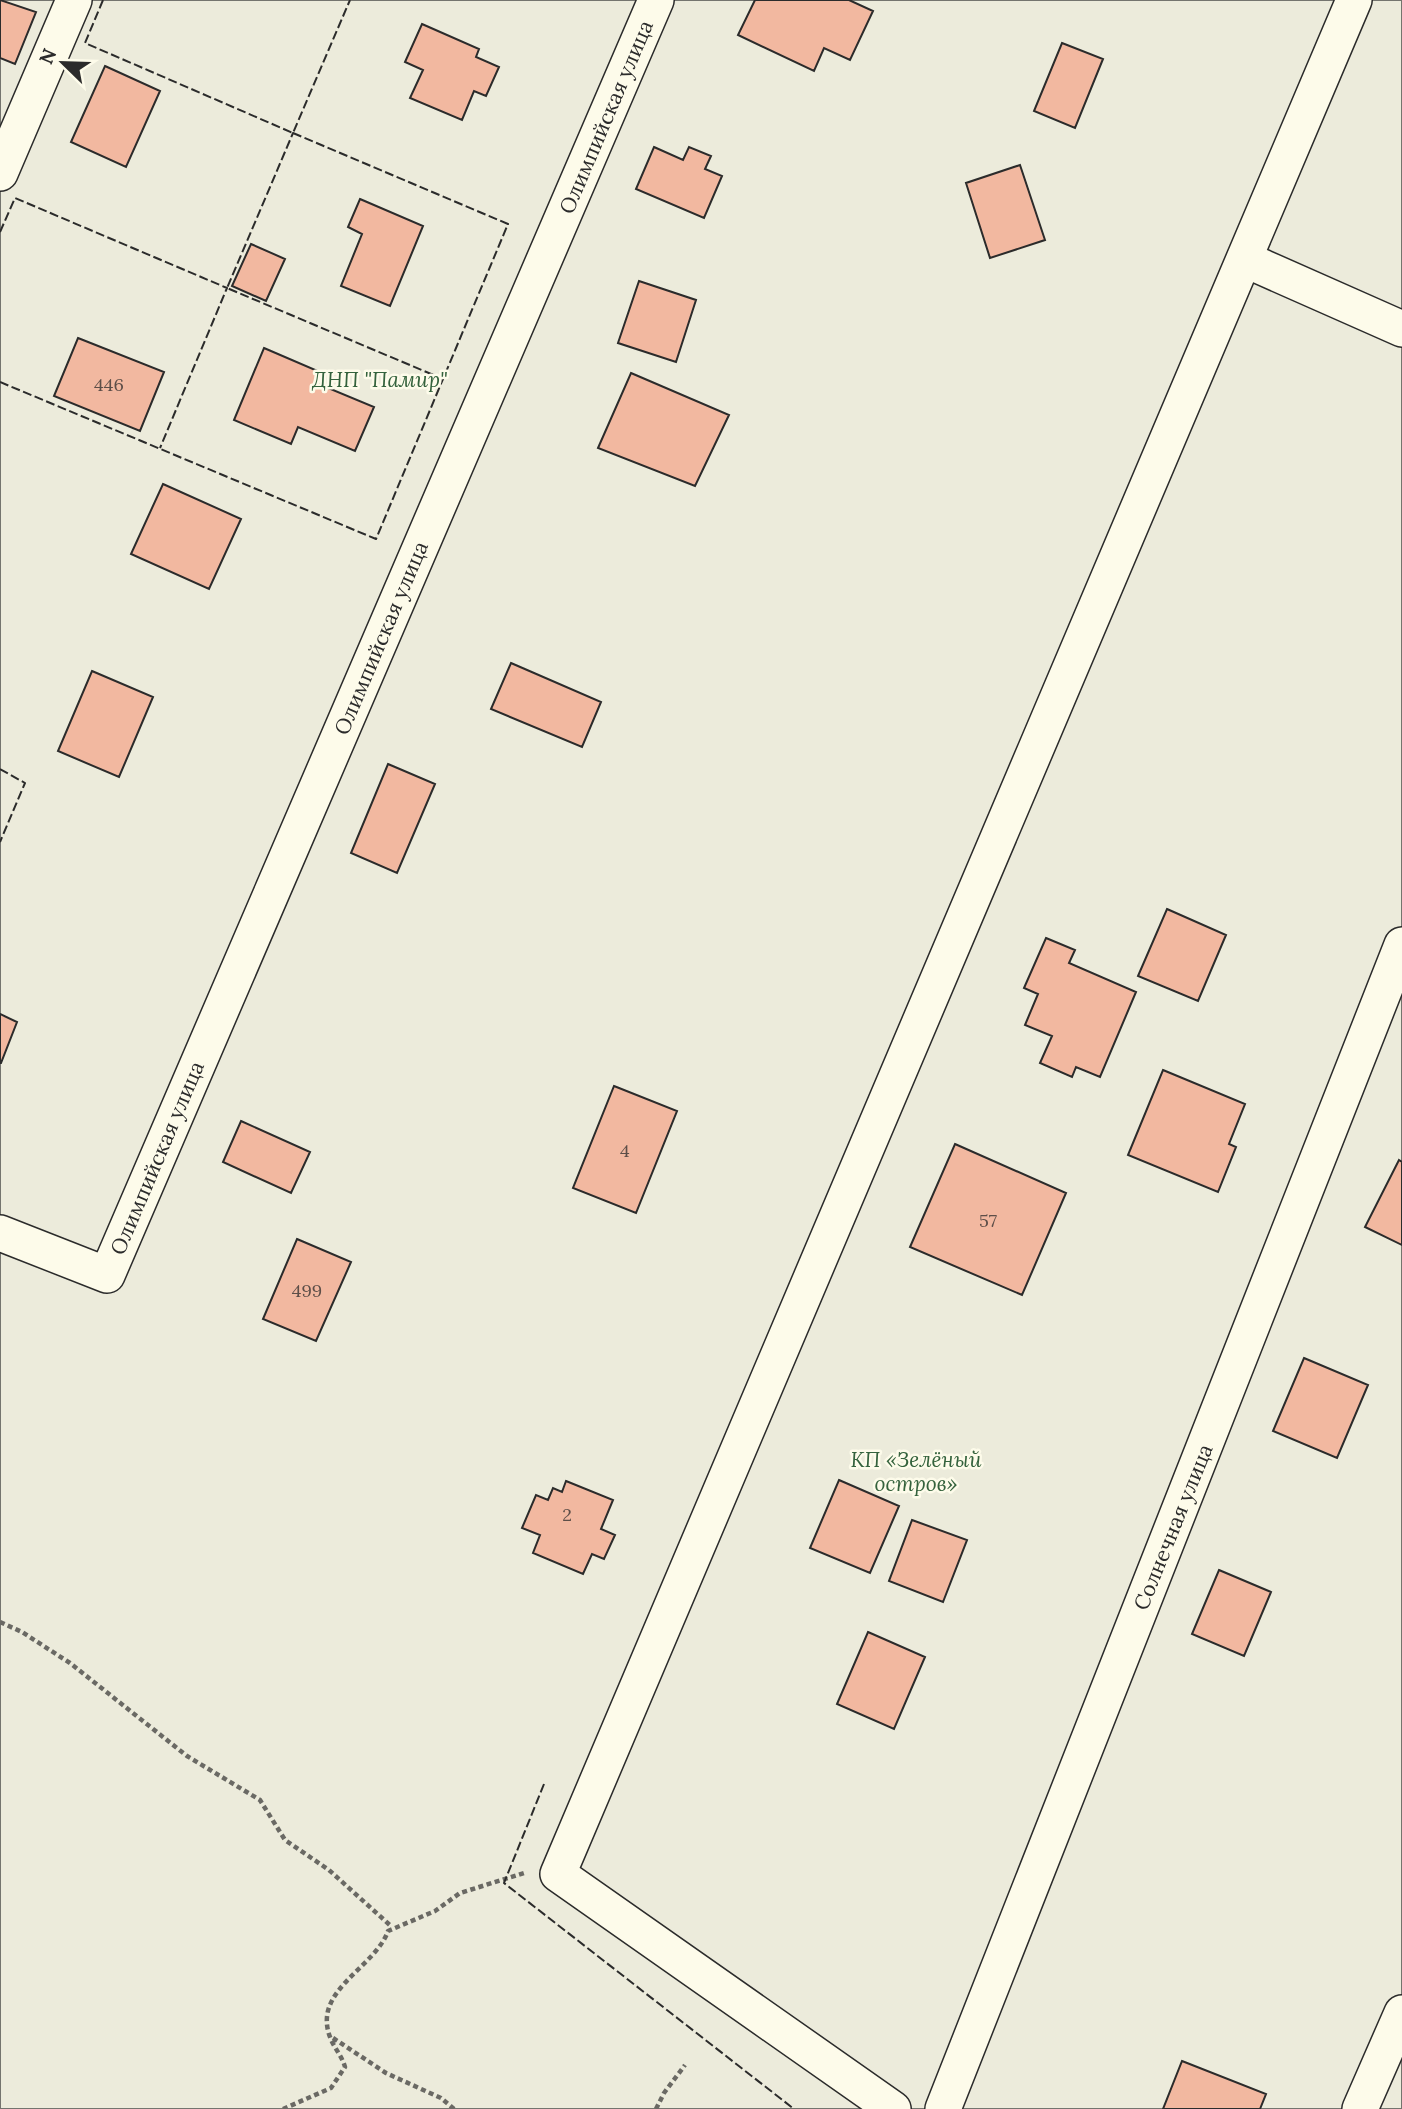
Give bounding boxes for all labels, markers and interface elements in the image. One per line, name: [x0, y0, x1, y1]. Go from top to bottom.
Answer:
street label: Олимпийская улица: [553, 16, 659, 218]
north arrow: [28, 28, 98, 98]
text: N: [33, 45, 61, 68]
park label: ДНП "Памир": [312, 366, 447, 393]
house number: 446: [94, 373, 124, 396]
street label: Олимпийская улица: [328, 537, 434, 739]
street label: Олимпийская улица: [104, 1057, 210, 1259]
house number: 4: [620, 1139, 630, 1162]
house number: 57: [979, 1209, 997, 1232]
house number: 499: [292, 1279, 322, 1302]
street label: Солнечная улица: [1127, 1440, 1219, 1614]
park label: КП «Зелёный остров»: [851, 1446, 982, 1497]
house number: 2: [562, 1503, 572, 1526]

